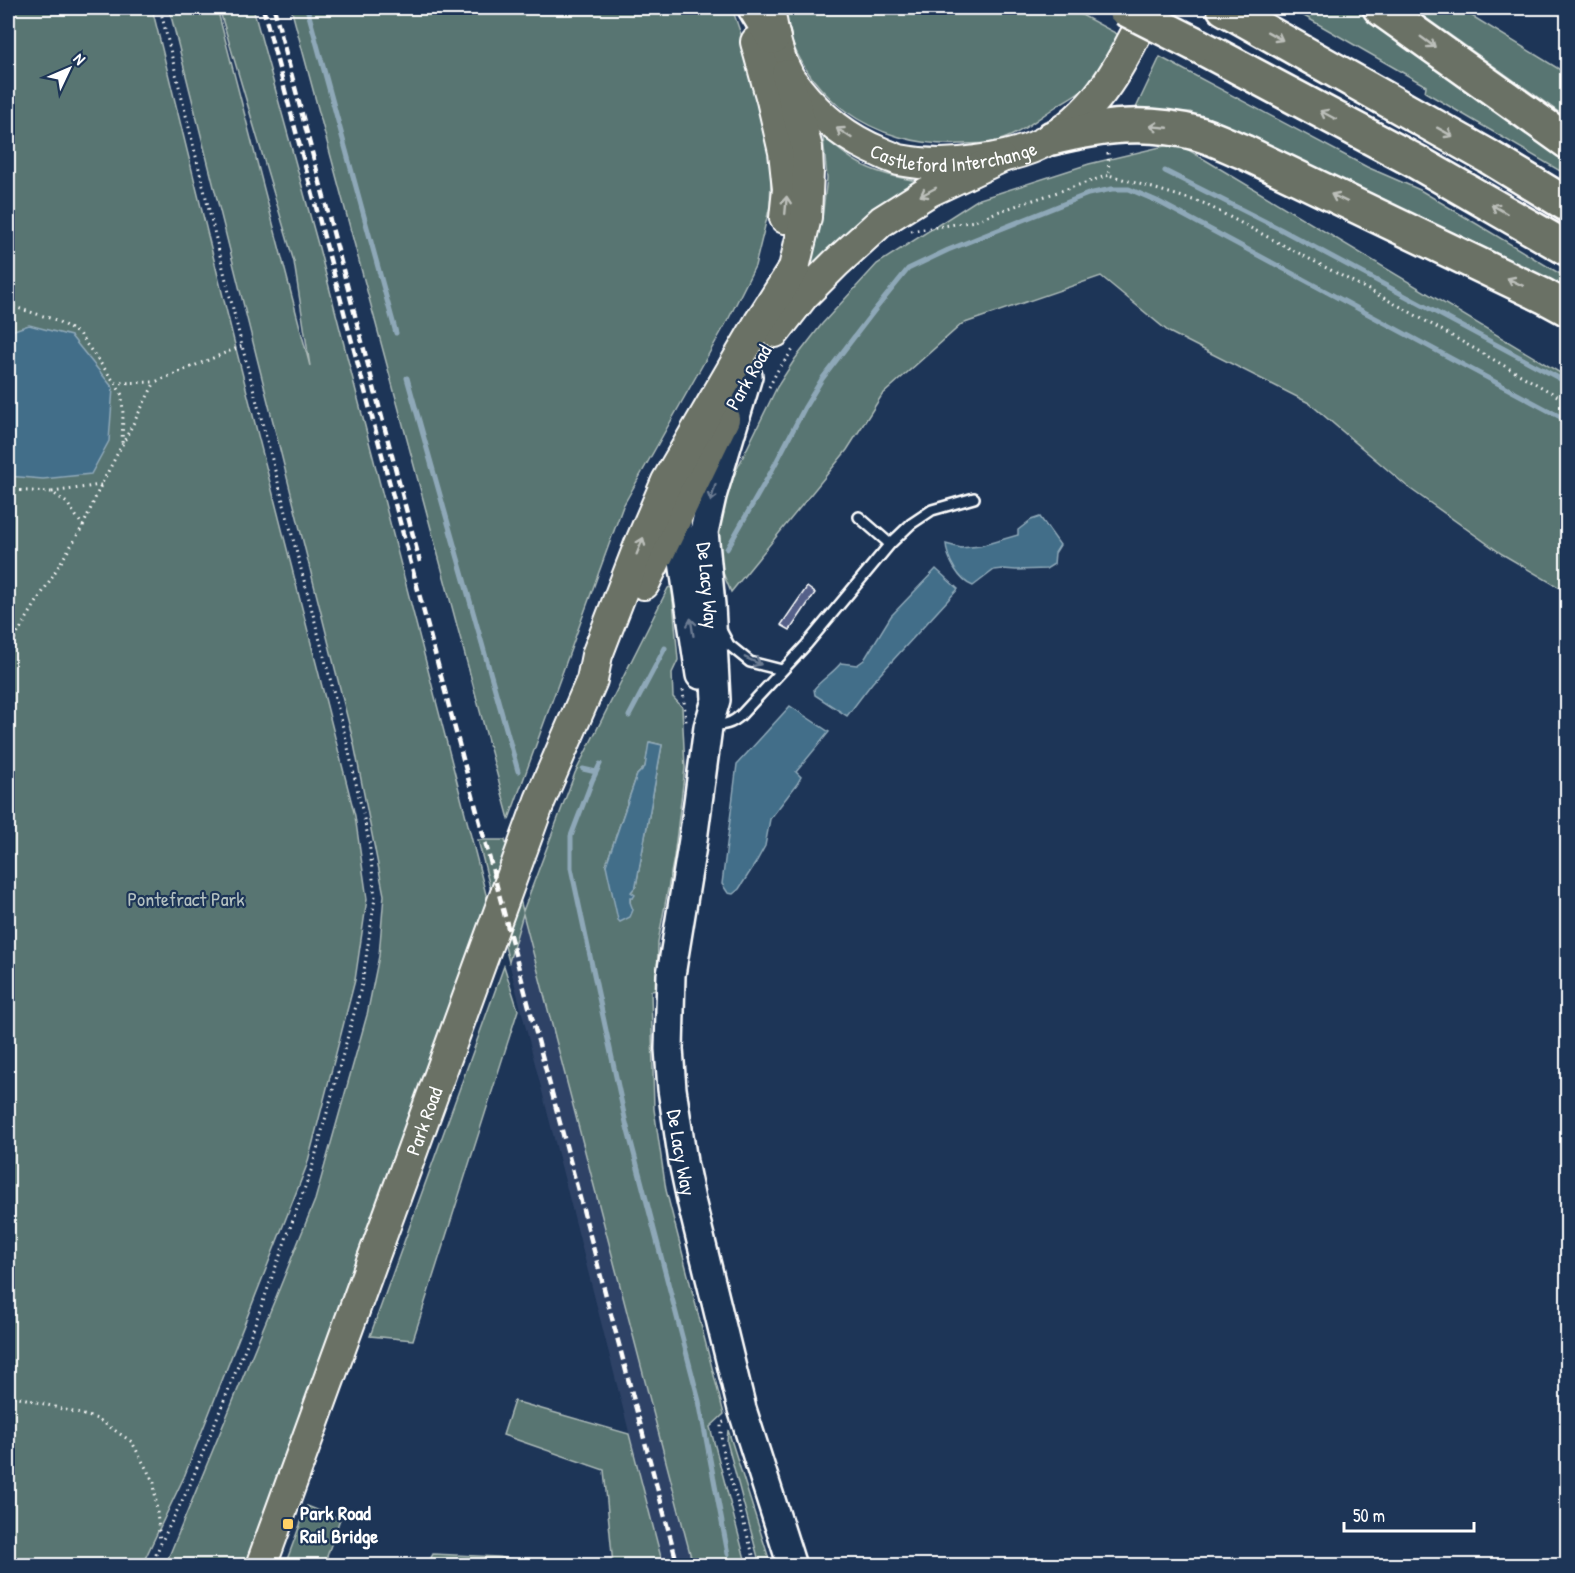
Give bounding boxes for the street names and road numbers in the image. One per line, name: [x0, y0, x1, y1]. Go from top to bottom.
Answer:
street label: Castleford Interchange: [866, 134, 1040, 177]
street label: Park Road: [719, 339, 778, 414]
street label: De Lacy Way: [692, 541, 726, 630]
street label: Park Road: [398, 1083, 448, 1159]
street label: De Lacy Way: [662, 1108, 703, 1198]

